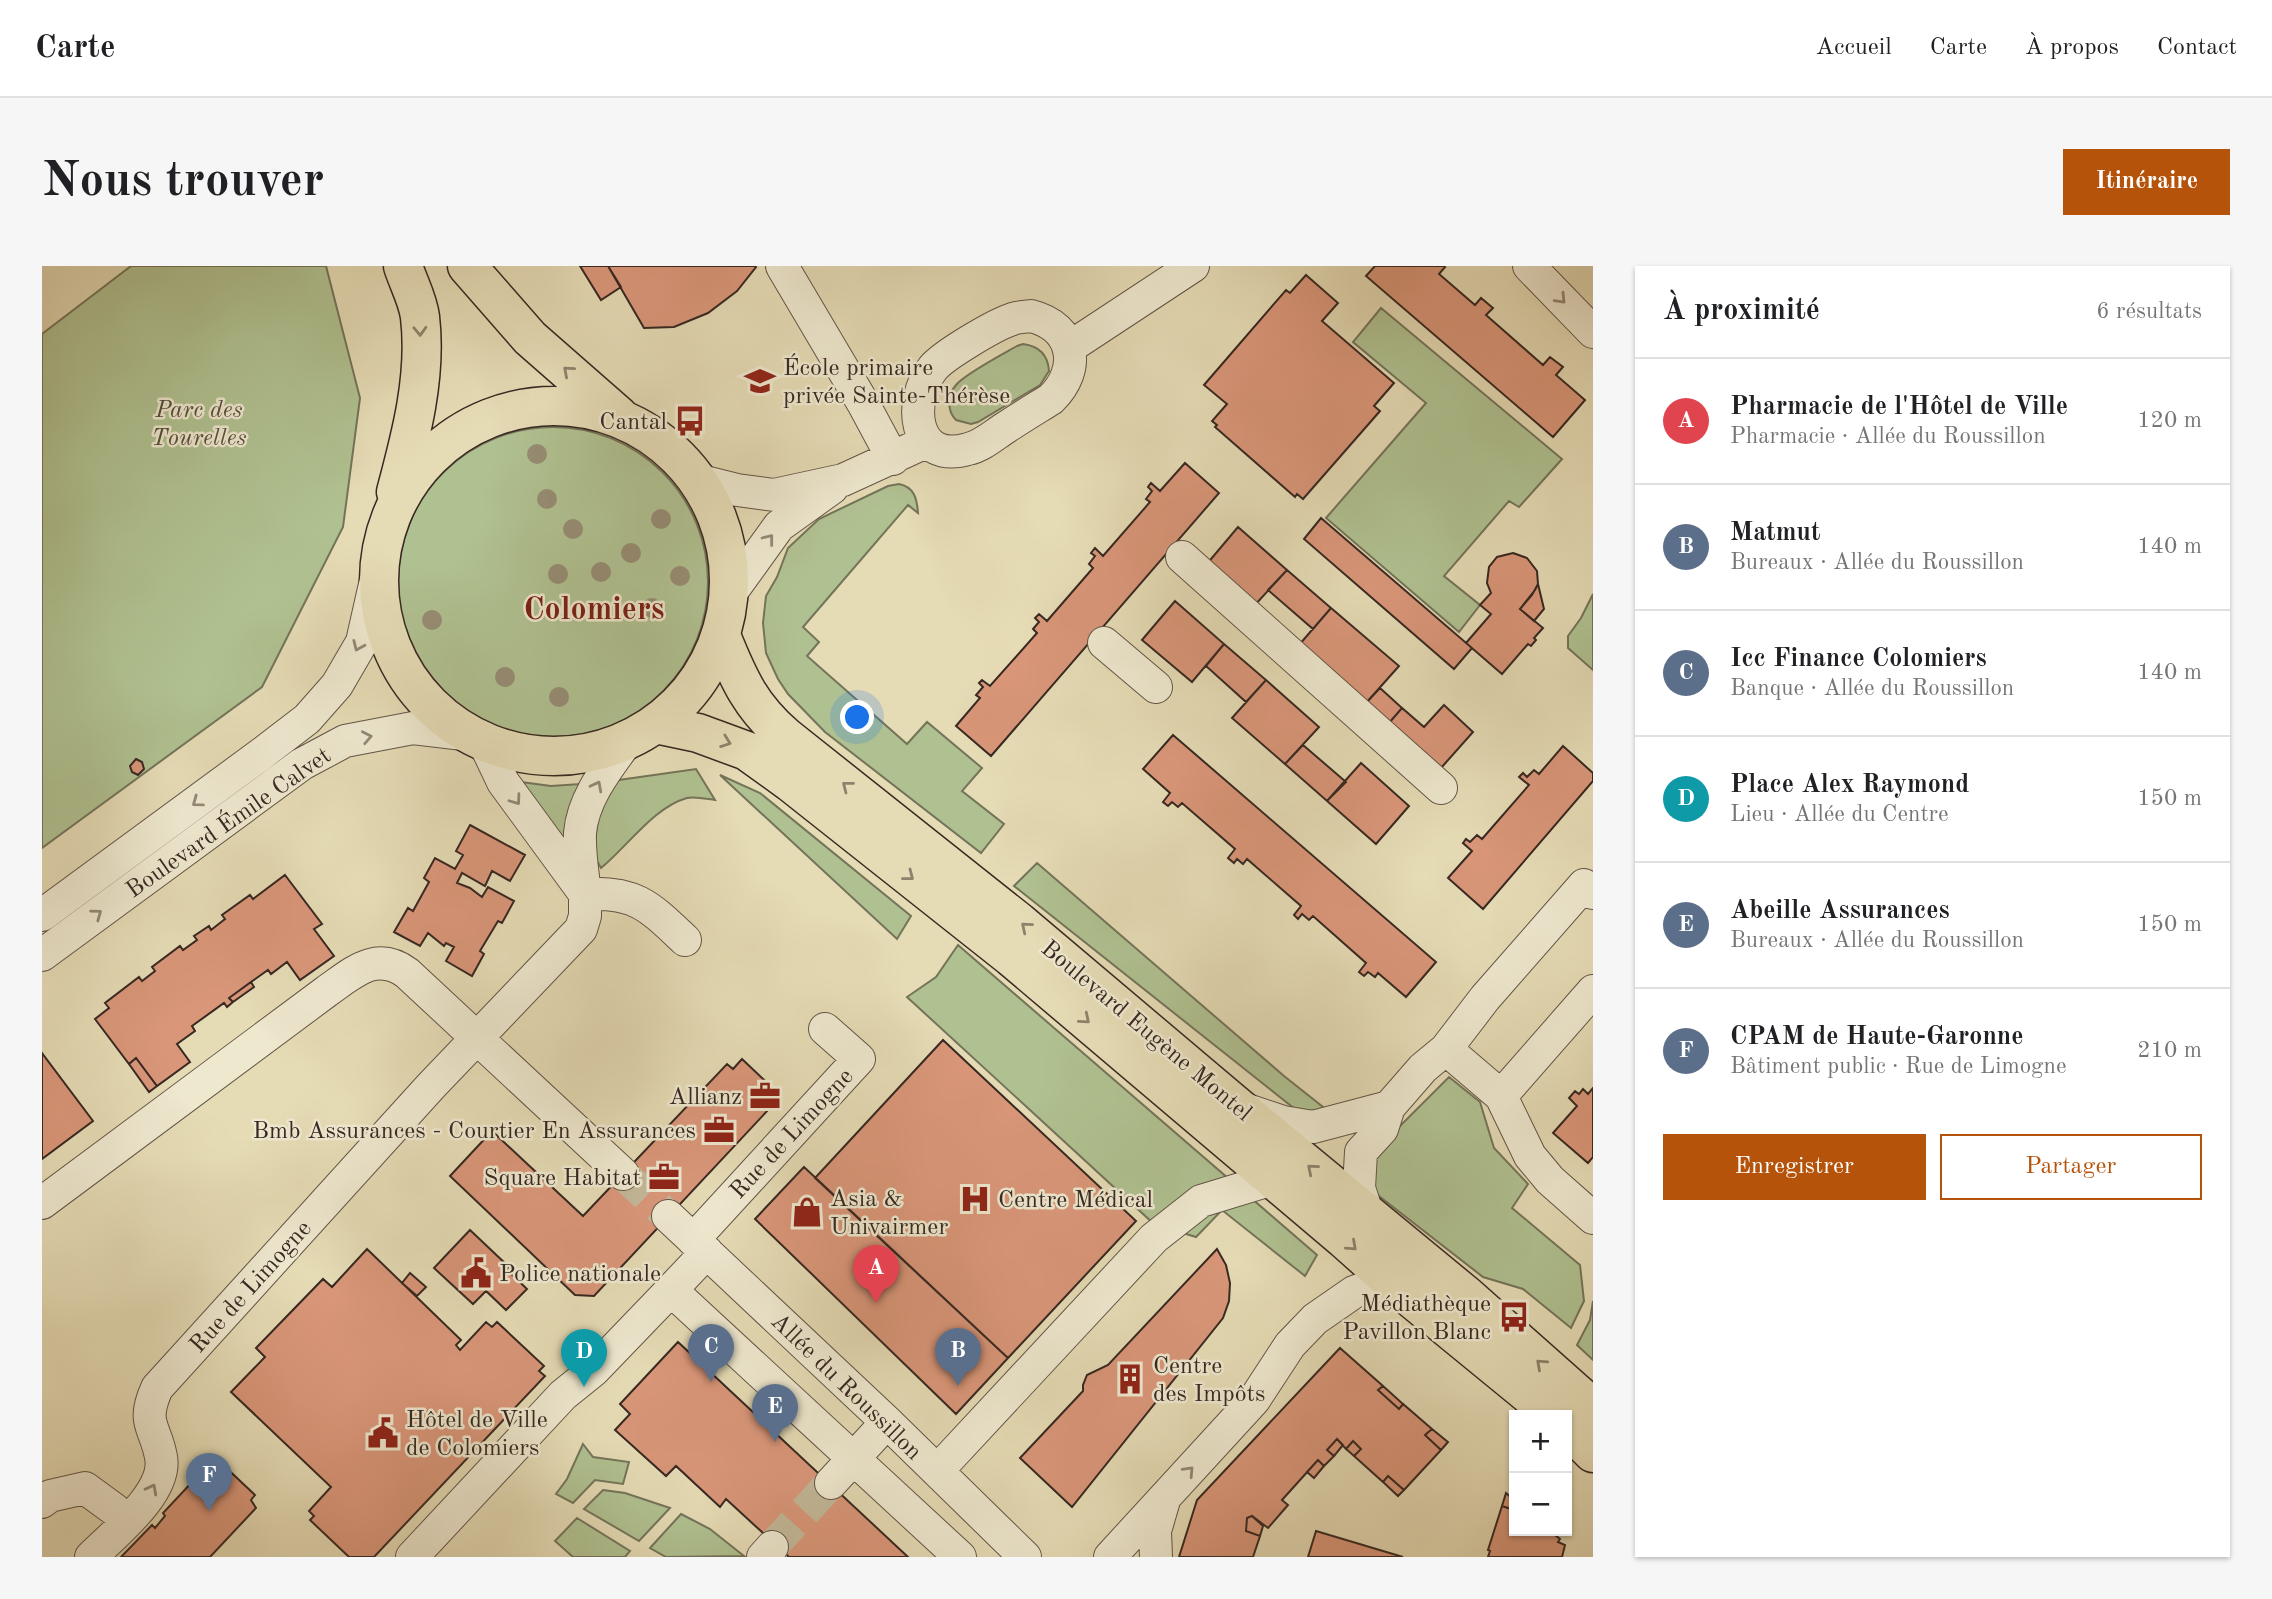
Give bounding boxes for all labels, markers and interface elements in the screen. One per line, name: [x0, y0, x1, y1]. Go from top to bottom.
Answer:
text: Carte: [35, 32, 115, 65]
text: Accueil: [1816, 36, 1892, 60]
text: Carte: [1930, 36, 1987, 60]
text: À propos: [2025, 36, 2119, 60]
text: Contact: [2157, 36, 2237, 60]
button: Itinéraire: [2063, 149, 2230, 215]
text: Nous trouver: [42, 158, 324, 207]
one-way arrow: [1553, 291, 1566, 304]
text: À proximité: [1663, 296, 1820, 326]
text: 6 résultats: [2096, 300, 2202, 323]
one-way arrow: [413, 326, 428, 337]
place label: École primaire privée Sainte-Thérèse: [783, 353, 1010, 409]
school or university icon: École primaire privée Sainte-Thérèse: [743, 364, 777, 398]
one-way arrow: [563, 366, 576, 379]
text: Pharmacie de l'Hôtel de Ville: [1730, 394, 2068, 420]
park label: Parc des Tourelles: [151, 399, 247, 451]
bus stop icon: Cantal: [673, 404, 707, 438]
text: A: [1677, 409, 1695, 432]
text: 120 m: [2137, 409, 2202, 432]
place label: Cantal: [599, 411, 667, 435]
text: Pharmacie · Allée du Roussillon: [1730, 425, 2046, 448]
text: Matmut: [1730, 520, 1820, 546]
one-way arrow: [761, 534, 774, 547]
text: B: [1678, 535, 1694, 558]
text: 140 m: [2137, 535, 2202, 558]
text: Bureaux · Allée du Roussillon: [1730, 551, 2024, 574]
district label: Colomiers: [523, 595, 665, 627]
one-way arrow: [353, 639, 367, 651]
text: Icc Finance Colomiers: [1730, 646, 1987, 672]
text: C: [1678, 661, 1694, 684]
text: 140 m: [2137, 661, 2202, 684]
text: Banque · Allée du Roussillon: [1730, 677, 2014, 700]
your location: [840, 700, 874, 734]
one-way arrow: [361, 730, 373, 745]
one-way arrow: [719, 734, 731, 748]
street label: Boulevard Émile Calvet: [120, 741, 336, 903]
text: Place Alex Raymond: [1730, 772, 1969, 798]
one-way arrow: [589, 781, 602, 794]
one-way arrow: [843, 782, 856, 794]
text: D: [1677, 787, 1695, 810]
text: 150 m: [2137, 787, 2202, 810]
one-way arrow: [508, 792, 520, 805]
one-way arrow: [192, 793, 205, 806]
text: Lieu · Allée du Centre: [1730, 803, 1949, 826]
one-way arrow: [901, 867, 913, 880]
text: Abeille Assurances: [1730, 898, 1950, 924]
one-way arrow: [89, 910, 102, 923]
text: E: [1678, 913, 1694, 936]
text: 150 m: [2137, 913, 2202, 936]
one-way arrow: [1021, 923, 1033, 936]
text: Bureaux · Allée du Roussillon: [1730, 929, 2024, 952]
street label: Boulevard Eugène Montel: [1036, 937, 1256, 1126]
one-way arrow: [1077, 1011, 1090, 1023]
text: CPAM de Haute-Garonne: [1730, 1024, 2024, 1050]
text: F: [1678, 1039, 1694, 1062]
text: 210 m: [2137, 1039, 2202, 1062]
text: Bâtiment public · Rue de Limogne: [1730, 1055, 2067, 1078]
street label: Rue de Limogne: [726, 1065, 859, 1204]
office icon: Allianz: [748, 1079, 782, 1113]
place label: Allianz: [669, 1086, 742, 1110]
office icon: Bmb Assurances - Courtier En Assurances: [702, 1113, 736, 1147]
place label: Bmb Assurances - Courtier En Assurances: [253, 1120, 696, 1144]
button: Enregistrer: [1663, 1134, 1926, 1200]
button: Partager: [1940, 1134, 2202, 1200]
office icon: Square Habitat: [647, 1160, 681, 1194]
one-way arrow: [1307, 1165, 1320, 1177]
place label: Square Habitat: [484, 1167, 641, 1191]
hospital icon: Centre Médical: [958, 1182, 992, 1216]
place label: Asia & Univairmer: [830, 1188, 948, 1240]
place label: Centre Médical: [998, 1189, 1153, 1213]
shop icon: Asia & Univairmer: [790, 1195, 824, 1229]
street label: Rue de Limogne: [186, 1217, 317, 1358]
one-way arrow: [1343, 1238, 1356, 1250]
pin: A: [853, 1245, 899, 1303]
public building icon: Police nationale: [459, 1256, 493, 1290]
place label: Police nationale: [499, 1263, 661, 1287]
place label: Médiathèque Pavillon Blanc: [1343, 1293, 1491, 1345]
bus stop icon: Médiathèque Pavillon Blanc: [1497, 1300, 1531, 1334]
street label: Allée du Roussillon: [766, 1310, 926, 1465]
pin: C: [688, 1324, 734, 1382]
pin: B: [935, 1328, 981, 1386]
pin: D: [561, 1329, 607, 1387]
place label: Centre des Impôts: [1153, 1355, 1265, 1407]
one-way arrow: [1536, 1359, 1549, 1372]
building icon: Centre des Impôts: [1113, 1362, 1147, 1396]
pin: E: [752, 1384, 798, 1442]
place label: Hôtel de Ville de Colomiers: [406, 1409, 548, 1461]
map controls: [1509, 1410, 1572, 1536]
button: +: [1509, 1410, 1572, 1473]
public building icon: Hôtel de Ville de Colomiers: [366, 1416, 400, 1450]
pin: F: [186, 1453, 232, 1511]
one-way arrow: [1181, 1466, 1194, 1479]
button: −: [1509, 1473, 1572, 1536]
one-way arrow: [144, 1483, 158, 1496]

